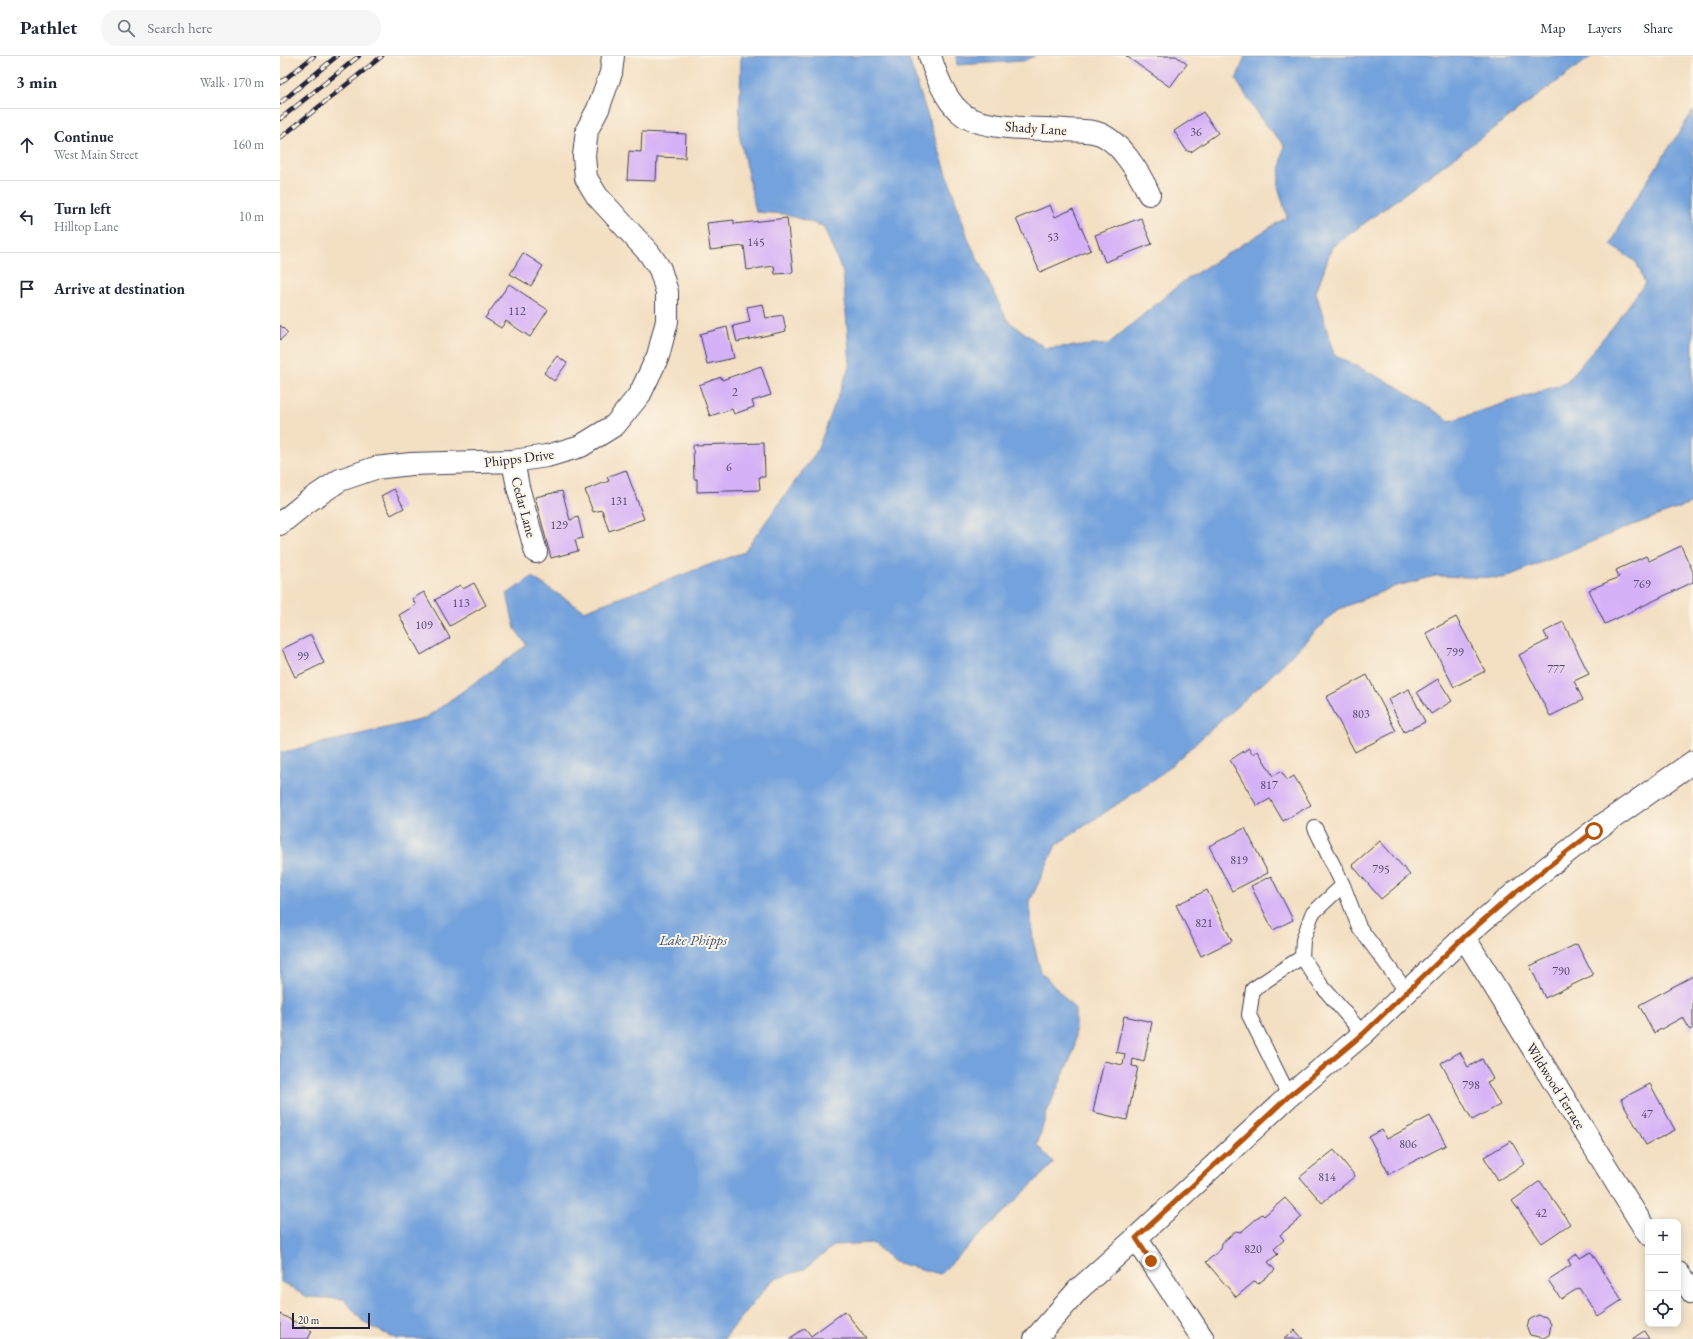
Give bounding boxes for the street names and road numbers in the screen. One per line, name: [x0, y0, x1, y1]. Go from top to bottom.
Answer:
street label: Shady Lane: [1004, 117, 1068, 139]
street label: Phipps Drive: [483, 445, 555, 471]
street label: Cedar Lane: [507, 475, 541, 540]
street label: Wildwood Terrace: [1522, 1039, 1590, 1133]

